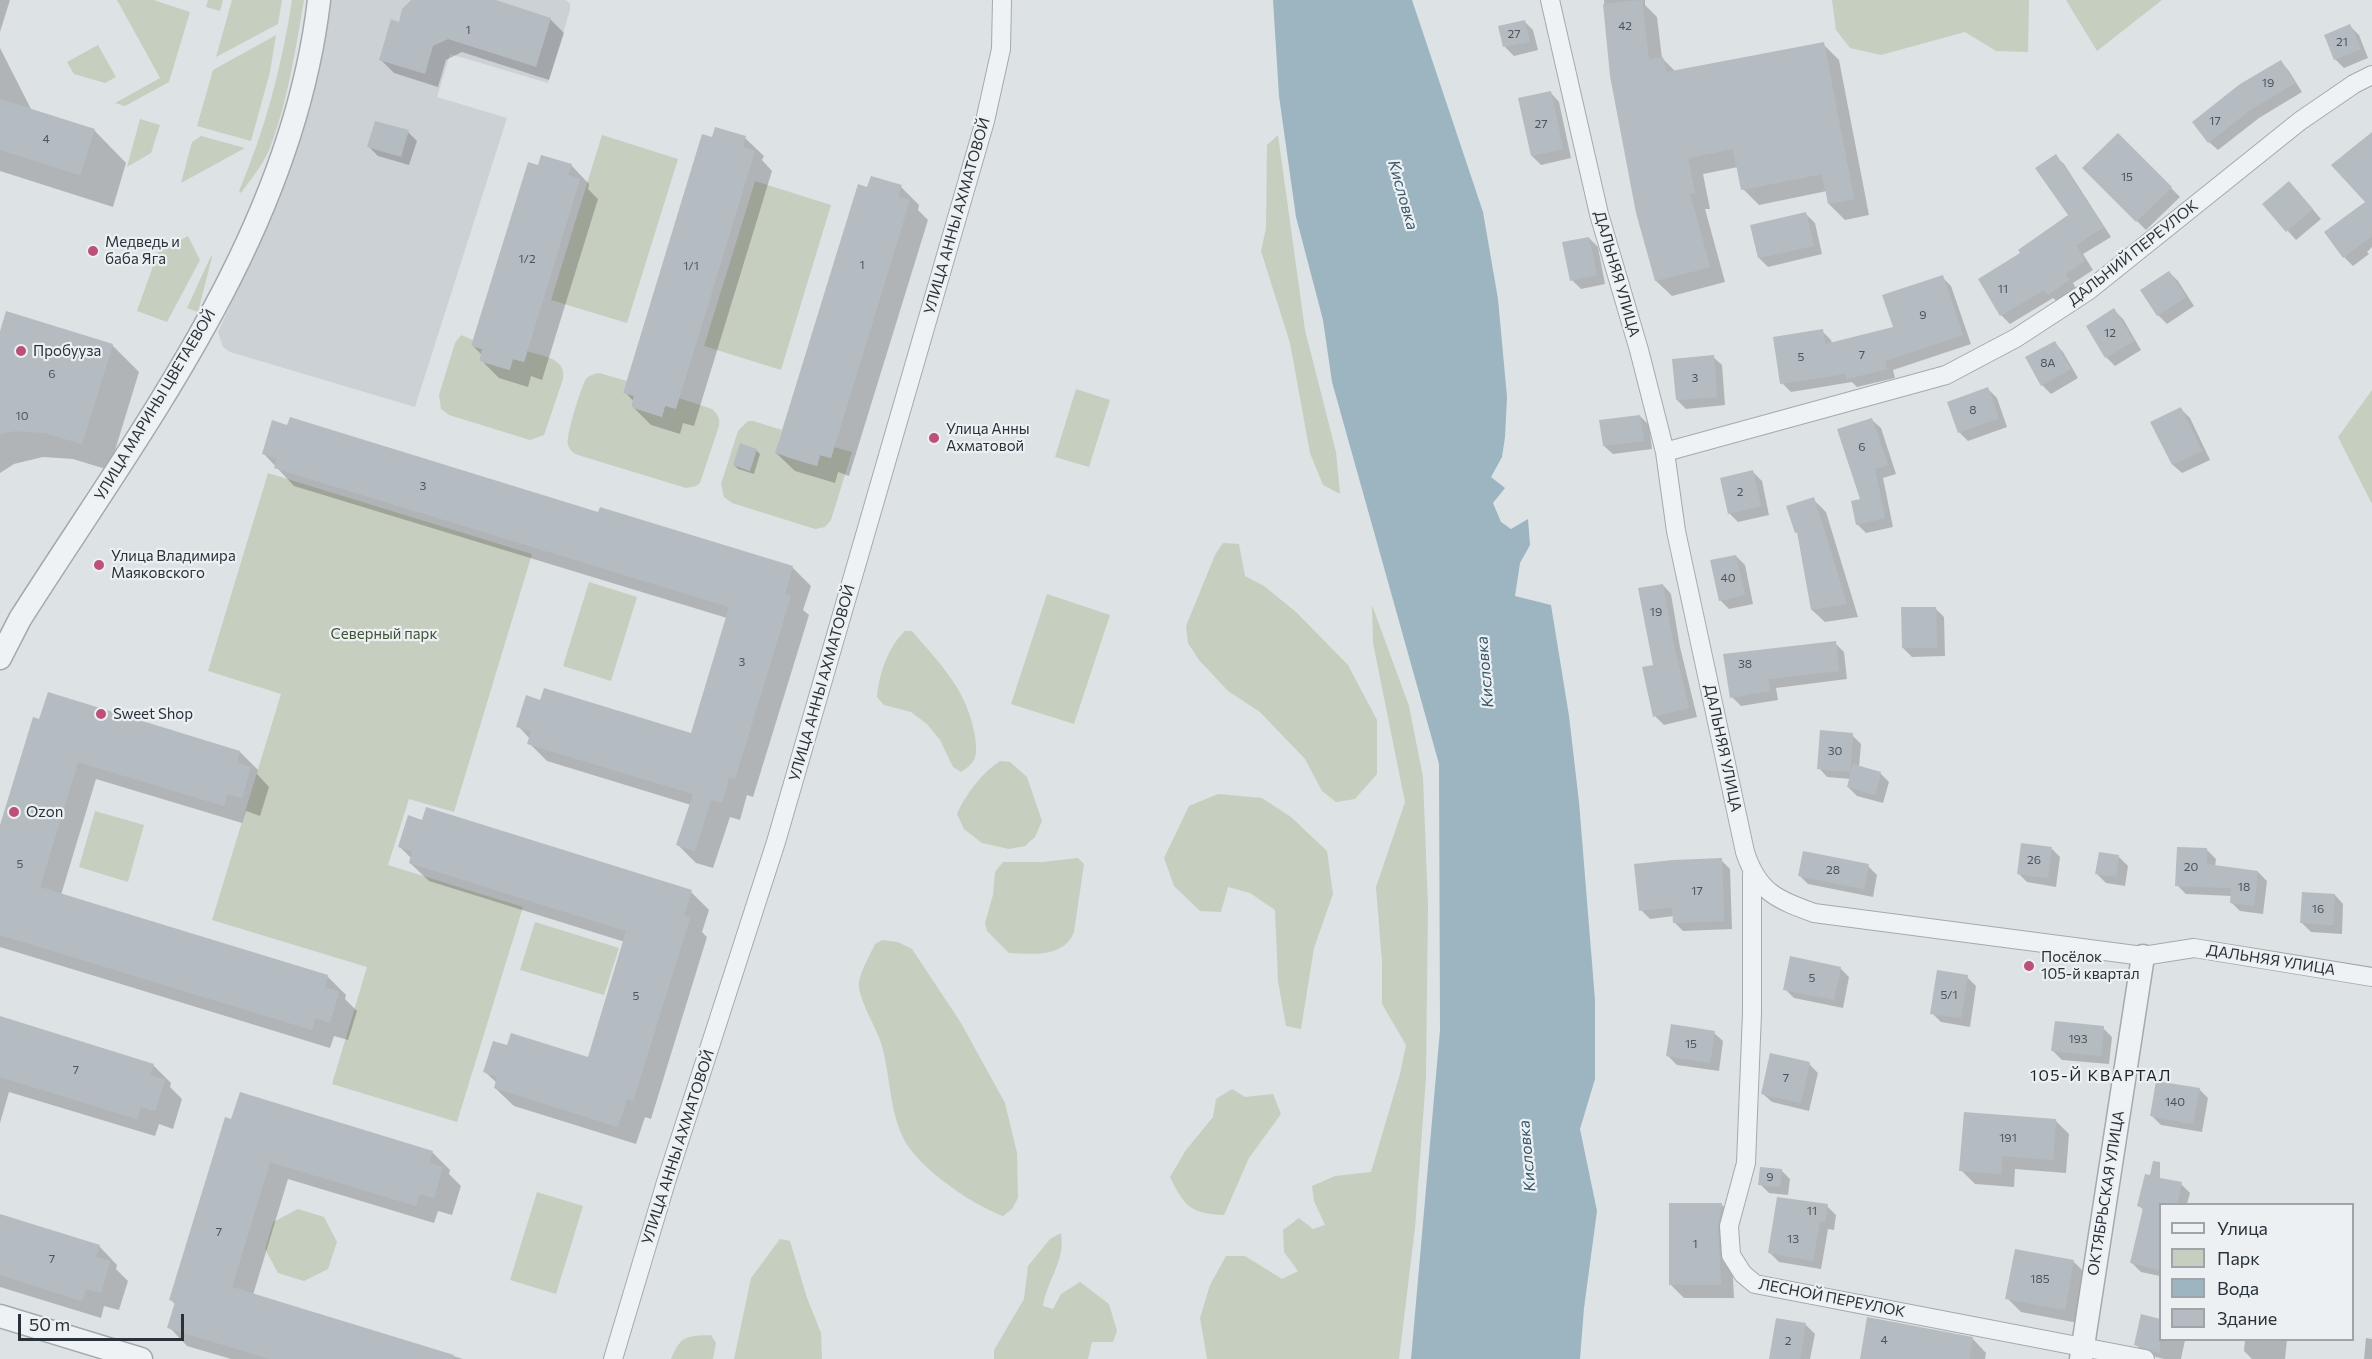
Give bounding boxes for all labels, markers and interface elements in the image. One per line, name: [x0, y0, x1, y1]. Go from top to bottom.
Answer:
house number: 42: [1618, 19, 1632, 33]
house number: 1: [465, 23, 471, 37]
house number: 27: [1508, 27, 1520, 41]
house number: 21: [2336, 35, 2348, 49]
house number: 19: [2262, 76, 2274, 90]
house number: 17: [2209, 114, 2221, 128]
street label: УЛИЦА АННЫ АХМАТОВОЙ: [920, 116, 994, 316]
house number: 27: [1535, 117, 1547, 131]
house number: 4: [42, 132, 50, 146]
water label: Кисловка: [1384, 158, 1422, 232]
house number: 15: [2121, 170, 2133, 184]
street label: ДАЛЬНИЙ ПЕРЕУЛОК: [2064, 197, 2202, 309]
street label: ДАЛЬНЯЯ УЛИЦА: [1590, 209, 1644, 339]
place label: Медведь и баба Яга: [105, 233, 180, 268]
marker: Медведь и баба Яга: [86, 244, 100, 258]
house number: 1/2: [518, 252, 536, 266]
house number: 1: [859, 258, 865, 272]
house number: 1/1: [683, 259, 699, 273]
house number: 11: [1998, 282, 2008, 296]
street label: УЛИЦА МАРИНЫ ЦВЕТАЕВОЙ: [91, 306, 219, 504]
house number: 9: [1919, 308, 1927, 322]
house number: 12: [2104, 326, 2116, 340]
place label: Пробууза: [33, 342, 101, 360]
marker: Пробууза: [14, 344, 28, 358]
house number: 7: [1859, 348, 1865, 362]
house number: 5: [1798, 350, 1804, 364]
house number: 8А: [2040, 356, 2056, 370]
house number: 6: [48, 367, 56, 381]
house number: 3: [1692, 371, 1698, 385]
house number: 8: [1969, 403, 1977, 417]
house number: 10: [16, 409, 28, 423]
place label: Улица Анны Ахматовой: [946, 420, 1030, 455]
marker: Улица Анны Ахматовой: [927, 431, 941, 445]
house number: 6: [1858, 440, 1866, 454]
house number: 3: [420, 479, 426, 493]
house number: 2: [1737, 485, 1743, 499]
place label: Улица Владимира Маяковского: [111, 547, 236, 582]
marker: Улица Владимира Маяковского: [92, 558, 106, 572]
house number: 40: [1720, 571, 1736, 585]
street label: УЛИЦА АННЫ АХМАТОВОЙ: [785, 583, 859, 783]
house number: 19: [1650, 605, 1662, 619]
park label: Северный парк: [331, 625, 437, 643]
water label: Кисловка: [1472, 635, 1498, 709]
house number: 3: [739, 655, 745, 669]
house number: 38: [1738, 657, 1752, 671]
street label: ДАЛЬНЯЯ УЛИЦА: [1701, 683, 1745, 813]
place label: Sweet Shop: [113, 705, 193, 723]
marker: Sweet Shop: [94, 707, 108, 721]
house number: 30: [1828, 744, 1842, 758]
place label: Ozon: [26, 803, 63, 821]
marker: Ozon: [7, 805, 21, 819]
house number: 26: [2027, 853, 2041, 867]
house number: 5: [17, 857, 23, 871]
house number: 20: [2184, 860, 2198, 874]
house number: 28: [1826, 863, 1840, 877]
house number: 18: [2238, 880, 2250, 894]
house number: 17: [1691, 884, 1703, 898]
house number: 16: [2312, 902, 2324, 916]
street label: ДАЛЬНЯЯ УЛИЦА: [2205, 941, 2337, 979]
place label: Посёлок 105-й квартал: [2041, 948, 2140, 983]
marker: Посёлок 105-й квартал: [2022, 959, 2036, 973]
house number: 5: [1809, 971, 1815, 985]
house number: 5/1: [1940, 988, 1958, 1002]
house number: 5: [633, 989, 639, 1003]
house number: 193: [2068, 1032, 2088, 1046]
house number: 15: [1685, 1037, 1697, 1051]
street label: УЛИЦА АННЫ АХМАТОВОЙ: [638, 1047, 718, 1247]
house number: 7: [73, 1063, 79, 1077]
district label: 105-Й КВАРТАЛ: [2030, 1066, 2172, 1086]
house number: 7: [1783, 1071, 1789, 1085]
house number: 140: [2165, 1095, 2185, 1109]
street label: ОКТЯБРЬСКАЯ УЛИЦА: [2084, 1109, 2128, 1277]
water label: Кисловка: [1514, 1119, 1540, 1193]
house number: 191: [1999, 1131, 2017, 1145]
house number: 9: [1766, 1170, 1774, 1184]
legend: [2159, 1203, 2354, 1341]
house number: 11: [1807, 1204, 1817, 1218]
text: Улица: [2217, 1217, 2268, 1239]
house number: 7: [216, 1225, 222, 1239]
house number: 13: [1787, 1232, 1799, 1246]
house number: 1: [1692, 1237, 1698, 1251]
text: Парк: [2217, 1247, 2260, 1269]
house number: 7: [49, 1252, 55, 1266]
house number: 185: [2030, 1272, 2050, 1286]
street label: ЛЕСНОЙ ПЕРЕУЛОК: [1757, 1275, 1907, 1321]
text: Вода: [2217, 1277, 2259, 1299]
scale bar: [21, 1302, 188, 1340]
text: Здание: [2217, 1307, 2277, 1329]
text: 50 m: [29, 1313, 70, 1335]
house number: 4: [1880, 1333, 1888, 1347]
house number: 2: [1785, 1334, 1791, 1348]

